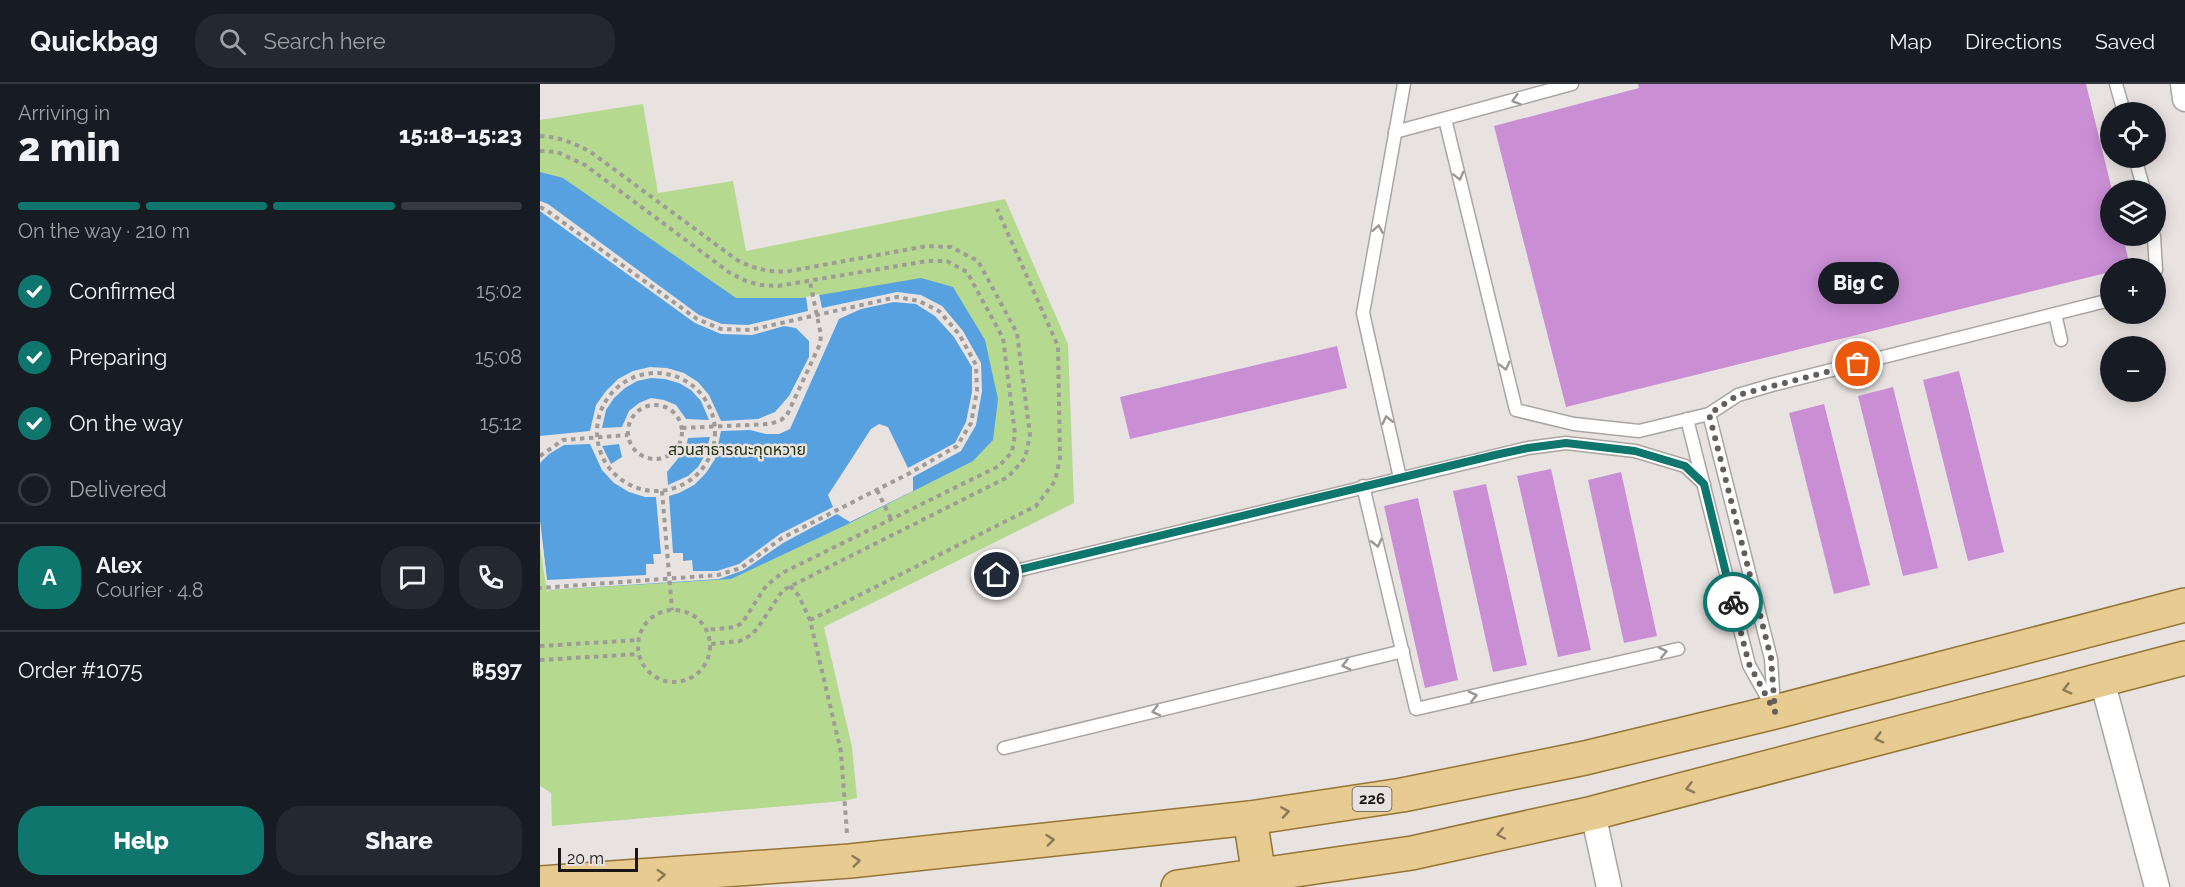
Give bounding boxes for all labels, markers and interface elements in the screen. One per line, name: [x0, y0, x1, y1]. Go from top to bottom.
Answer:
search box: [195, 14, 615, 68]
text: Quickbag: [30, 25, 159, 58]
icon: search: [216, 25, 249, 58]
text: Search here: [264, 28, 386, 54]
text: Map: [1889, 29, 1932, 54]
text: Directions: [1965, 29, 2062, 54]
text: Saved: [2095, 29, 2155, 54]
one-way arrow: [1511, 93, 1522, 105]
text: Arriving in: [18, 101, 110, 125]
map controls: [2100, 102, 2166, 402]
button: locate: [2100, 102, 2166, 168]
text: 15:18–15:23: [399, 122, 522, 148]
text: 2 min: [18, 124, 121, 170]
one-way arrow: [1452, 171, 1465, 181]
button: layers: [2100, 180, 2166, 246]
text: On the way · 210 m: [18, 219, 190, 243]
one-way arrow: [1371, 225, 1384, 235]
button: +: [2100, 258, 2166, 324]
callout: Big C: [1818, 262, 1898, 304]
text: Big C: [1833, 271, 1884, 295]
icon: check: [18, 275, 51, 308]
text: Confirmed: [69, 278, 176, 304]
text: 15:02: [476, 279, 522, 303]
button: −: [2100, 336, 2166, 402]
pin: [1832, 338, 1883, 389]
icon: check: [18, 341, 51, 374]
text: Preparing: [69, 344, 167, 370]
text: 15:08: [475, 345, 522, 369]
icon: bag: [1841, 347, 1874, 380]
one-way arrow: [1498, 360, 1511, 370]
icon: check: [18, 407, 51, 440]
text: On the way: [69, 410, 183, 436]
text: 15:12: [480, 411, 522, 435]
one-way arrow: [1381, 416, 1394, 426]
park label: สวนสาธารณะกุดหวาย: [668, 440, 806, 459]
text: Delivered: [69, 476, 167, 502]
one-way arrow: [1369, 538, 1382, 548]
button: chat: [381, 546, 444, 609]
button: phone: [459, 546, 522, 609]
pin: [971, 549, 1022, 600]
text: Alex: [96, 552, 142, 578]
icon: home: [980, 558, 1013, 591]
text: A: [42, 564, 57, 590]
courier: [1703, 572, 1763, 632]
text: Courier · 4.8: [96, 578, 204, 602]
icon: bike: [1717, 586, 1750, 619]
one-way arrow: [1658, 646, 1668, 659]
text: ฿597: [472, 656, 522, 682]
text: Order #1075: [18, 657, 142, 683]
one-way arrow: [1341, 658, 1351, 671]
one-way arrow: [2063, 682, 2073, 694]
one-way arrow: [1468, 690, 1478, 703]
one-way arrow: [1151, 704, 1161, 717]
one-way arrow: [1874, 731, 1884, 744]
one-way arrow: [1685, 780, 1695, 793]
road number: 226: [1352, 787, 1392, 811]
button: Help: [18, 806, 264, 875]
button: Share: [276, 806, 522, 875]
one-way arrow: [1280, 807, 1290, 819]
one-way arrow: [1496, 826, 1506, 839]
one-way arrow: [1045, 834, 1054, 846]
scale bar: [558, 845, 638, 872]
text: 20 m: [567, 849, 604, 868]
one-way arrow: [851, 855, 860, 868]
one-way arrow: [657, 868, 666, 881]

